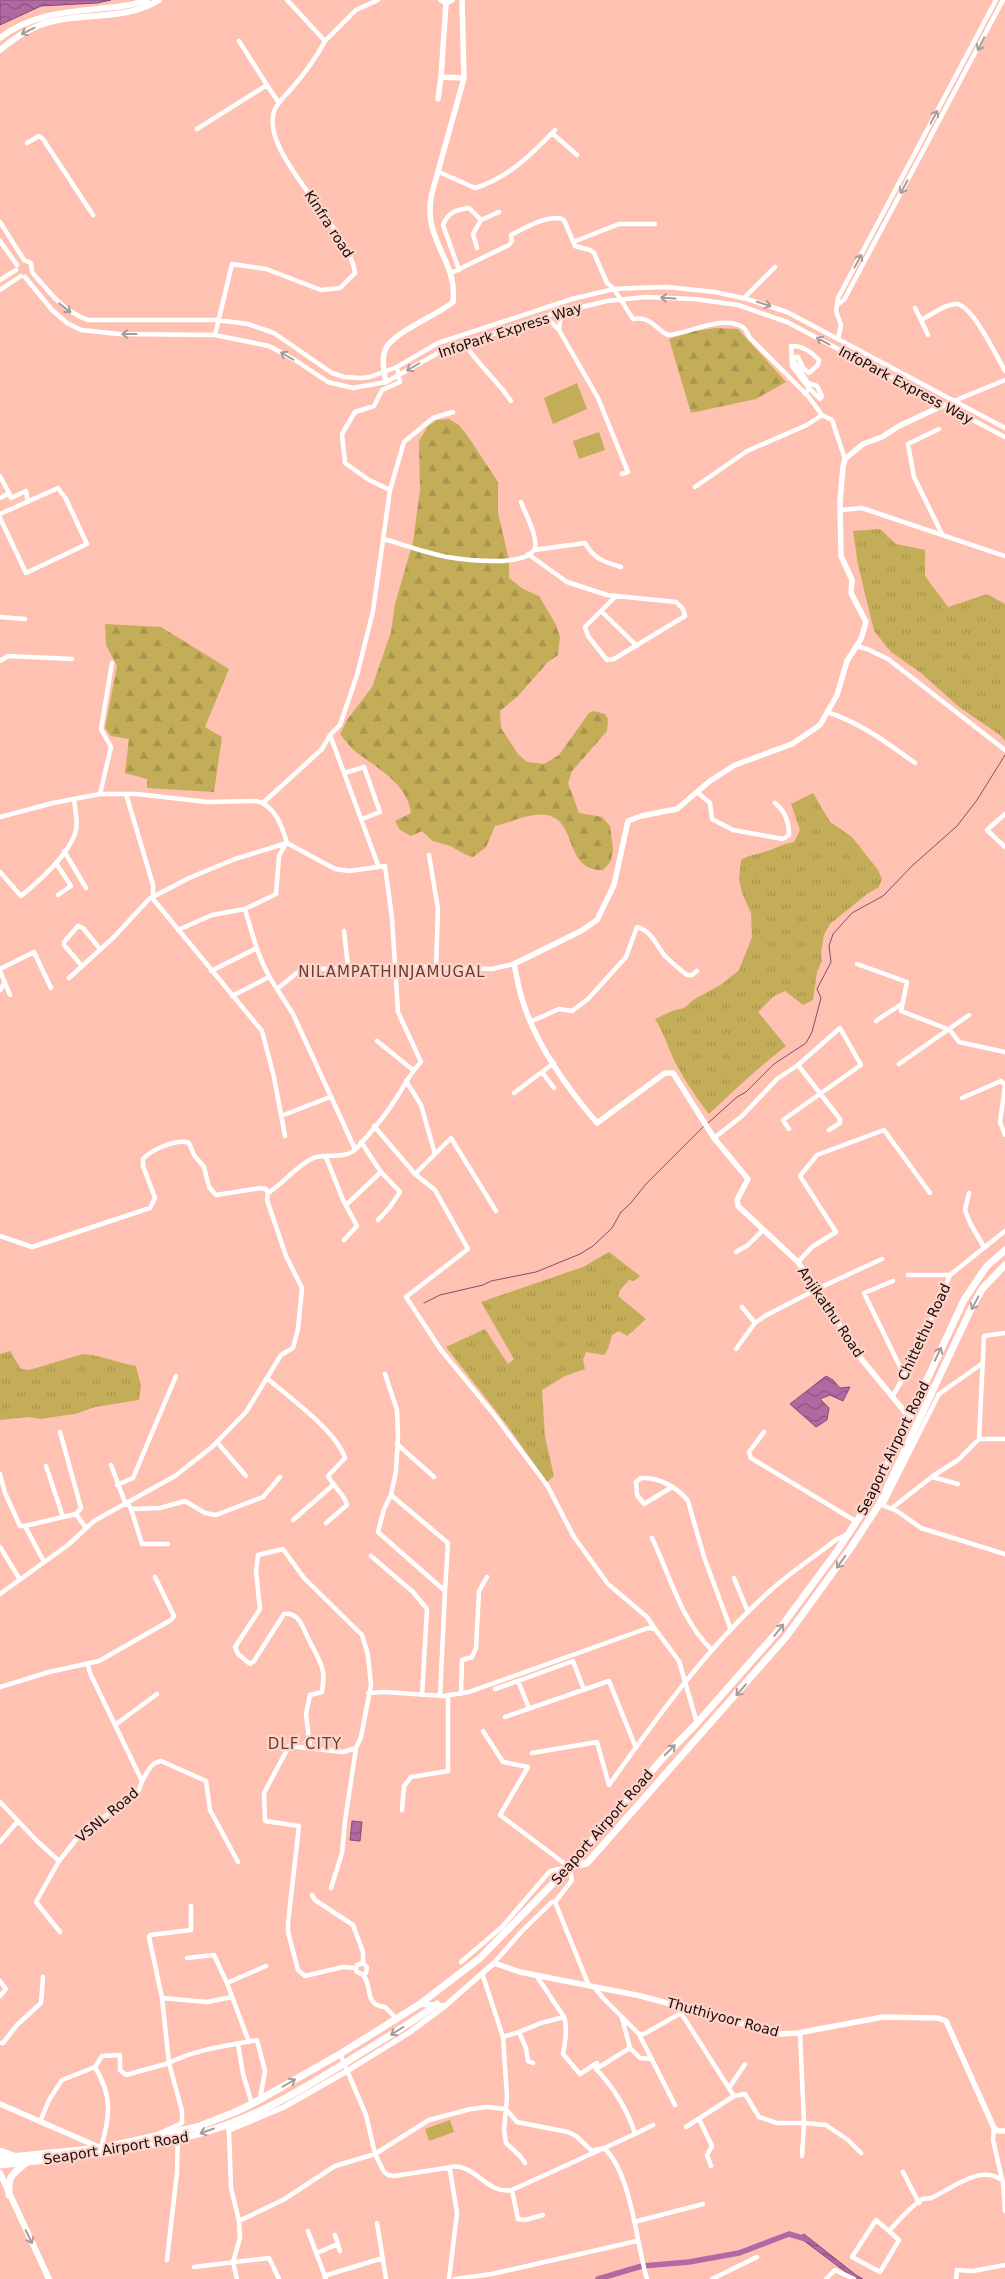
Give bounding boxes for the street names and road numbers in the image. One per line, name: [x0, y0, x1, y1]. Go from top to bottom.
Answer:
street label: Kinfra road: [301, 187, 357, 261]
street label: InfoPark Express Way: [436, 299, 584, 361]
street label: InfoPark Express Way: [836, 343, 976, 427]
street label: Anjikathu Road: [795, 1264, 867, 1360]
street label: Chittethu Road: [895, 1281, 953, 1383]
street label: Seaport Airport Road: [854, 1379, 932, 1517]
street label: Seaport Airport Road: [548, 1766, 656, 1888]
street label: VSNL Road: [73, 1784, 141, 1846]
street label: Thuthiyoor Road: [664, 1994, 781, 2040]
street label: Seaport Airport Road: [42, 2129, 190, 2167]

